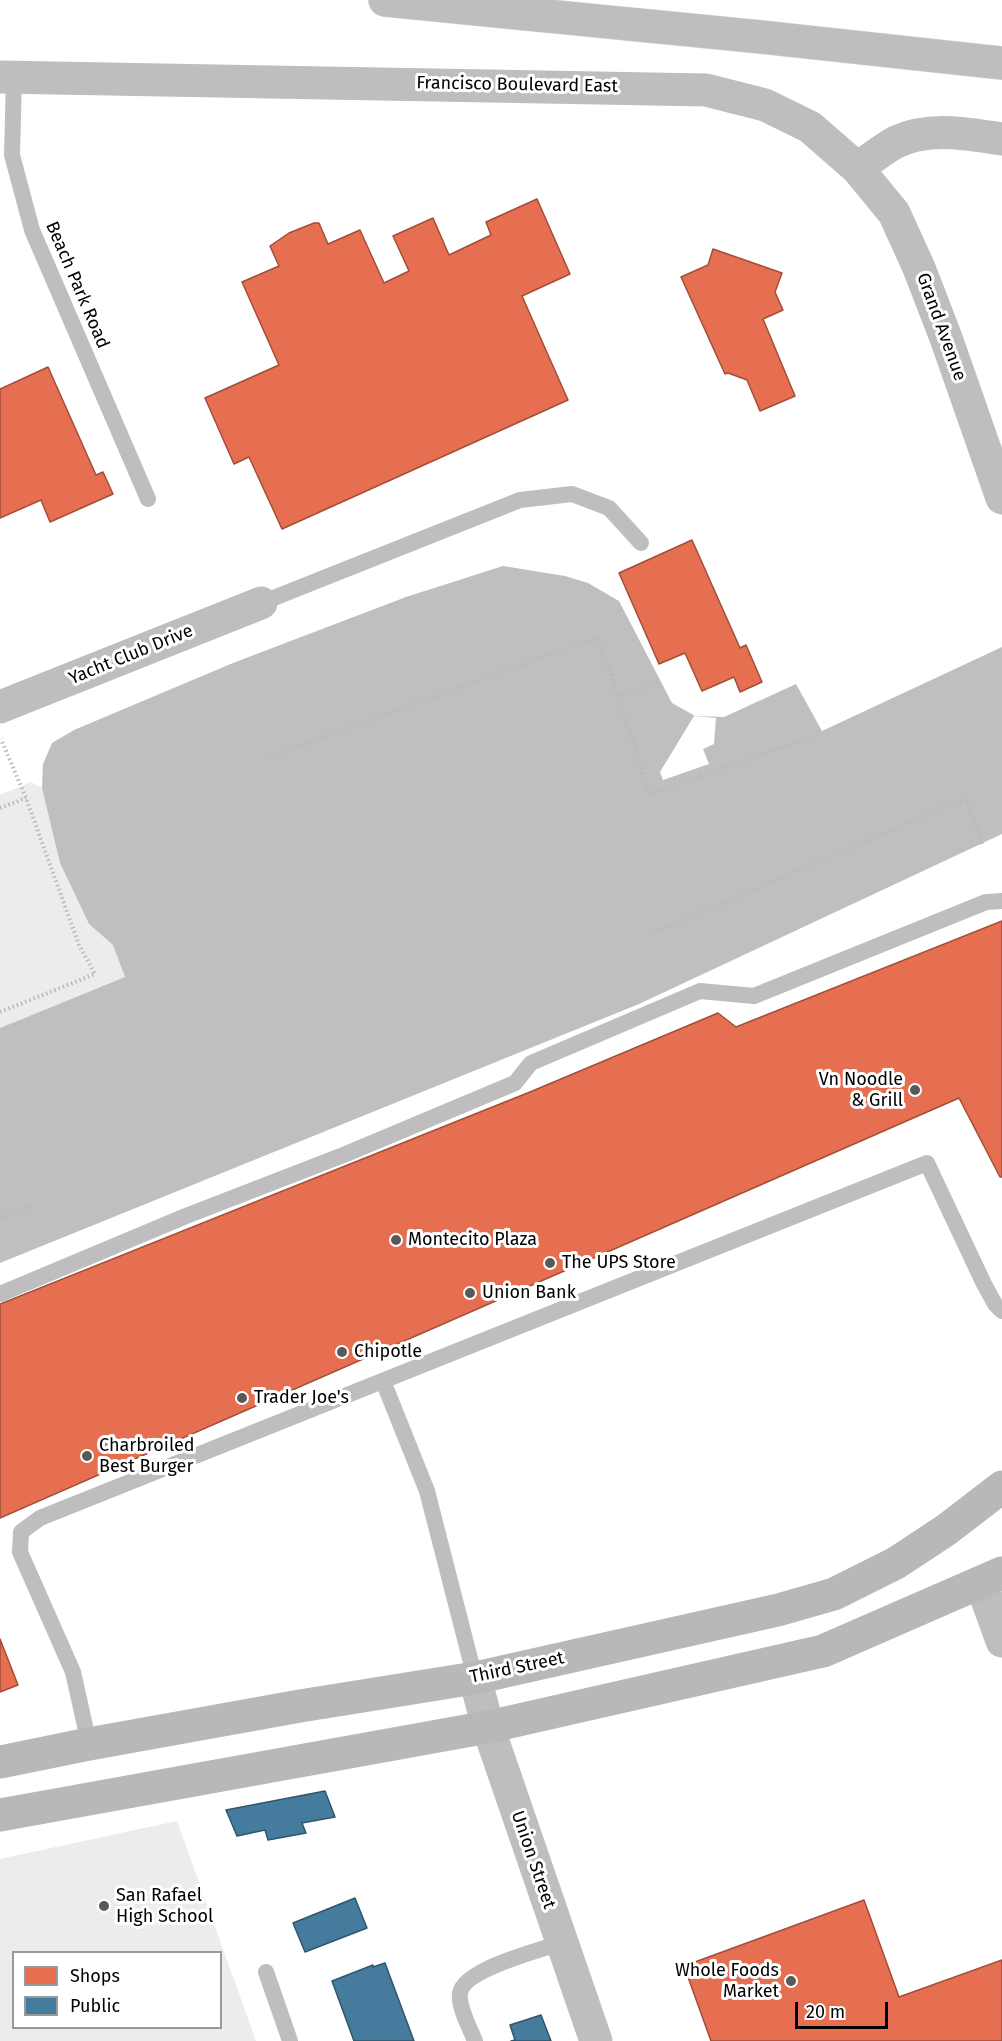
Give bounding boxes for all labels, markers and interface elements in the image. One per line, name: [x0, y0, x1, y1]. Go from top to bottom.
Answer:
street label: Francisco Boulevard East: [416, 72, 618, 98]
street label: Beach Park Road: [40, 218, 114, 352]
street label: Grand Avenue: [911, 270, 971, 384]
street label: Yacht Club Drive: [66, 620, 196, 690]
place label: Vn Noodle & Grill: [819, 1069, 903, 1112]
marker: Vn Noodle & Grill: [908, 1083, 922, 1097]
place label: Montecito Plaza: [408, 1229, 537, 1251]
marker: Montecito Plaza: [389, 1233, 403, 1247]
place label: The UPS Store: [562, 1252, 676, 1274]
marker: The UPS Store: [543, 1256, 557, 1270]
place label: Union Bank: [482, 1282, 576, 1304]
marker: Union Bank: [463, 1286, 477, 1300]
place label: Chipotle: [354, 1341, 422, 1363]
marker: Chipotle: [335, 1345, 349, 1359]
place label: Trader Joe's: [254, 1387, 349, 1409]
marker: Trader Joe's: [235, 1391, 249, 1405]
place label: Charbroiled Best Burger: [99, 1435, 195, 1478]
marker: Charbroiled Best Burger: [80, 1449, 94, 1463]
street label: Third Street: [468, 1647, 566, 1689]
street label: Union Street: [506, 1808, 560, 1912]
place label: San Rafael High School: [116, 1885, 213, 1928]
marker: San Rafael High School: [97, 1899, 111, 1913]
legend: [12, 1951, 222, 2029]
place label: Whole Foods Market: [675, 1960, 779, 2002]
text: Shops: [70, 1965, 120, 1987]
marker: Whole Foods Market: [784, 1974, 798, 1988]
scale bar: [798, 1990, 891, 2028]
text: Public: [70, 1995, 120, 2017]
text: 20 m: [806, 2001, 845, 2023]

